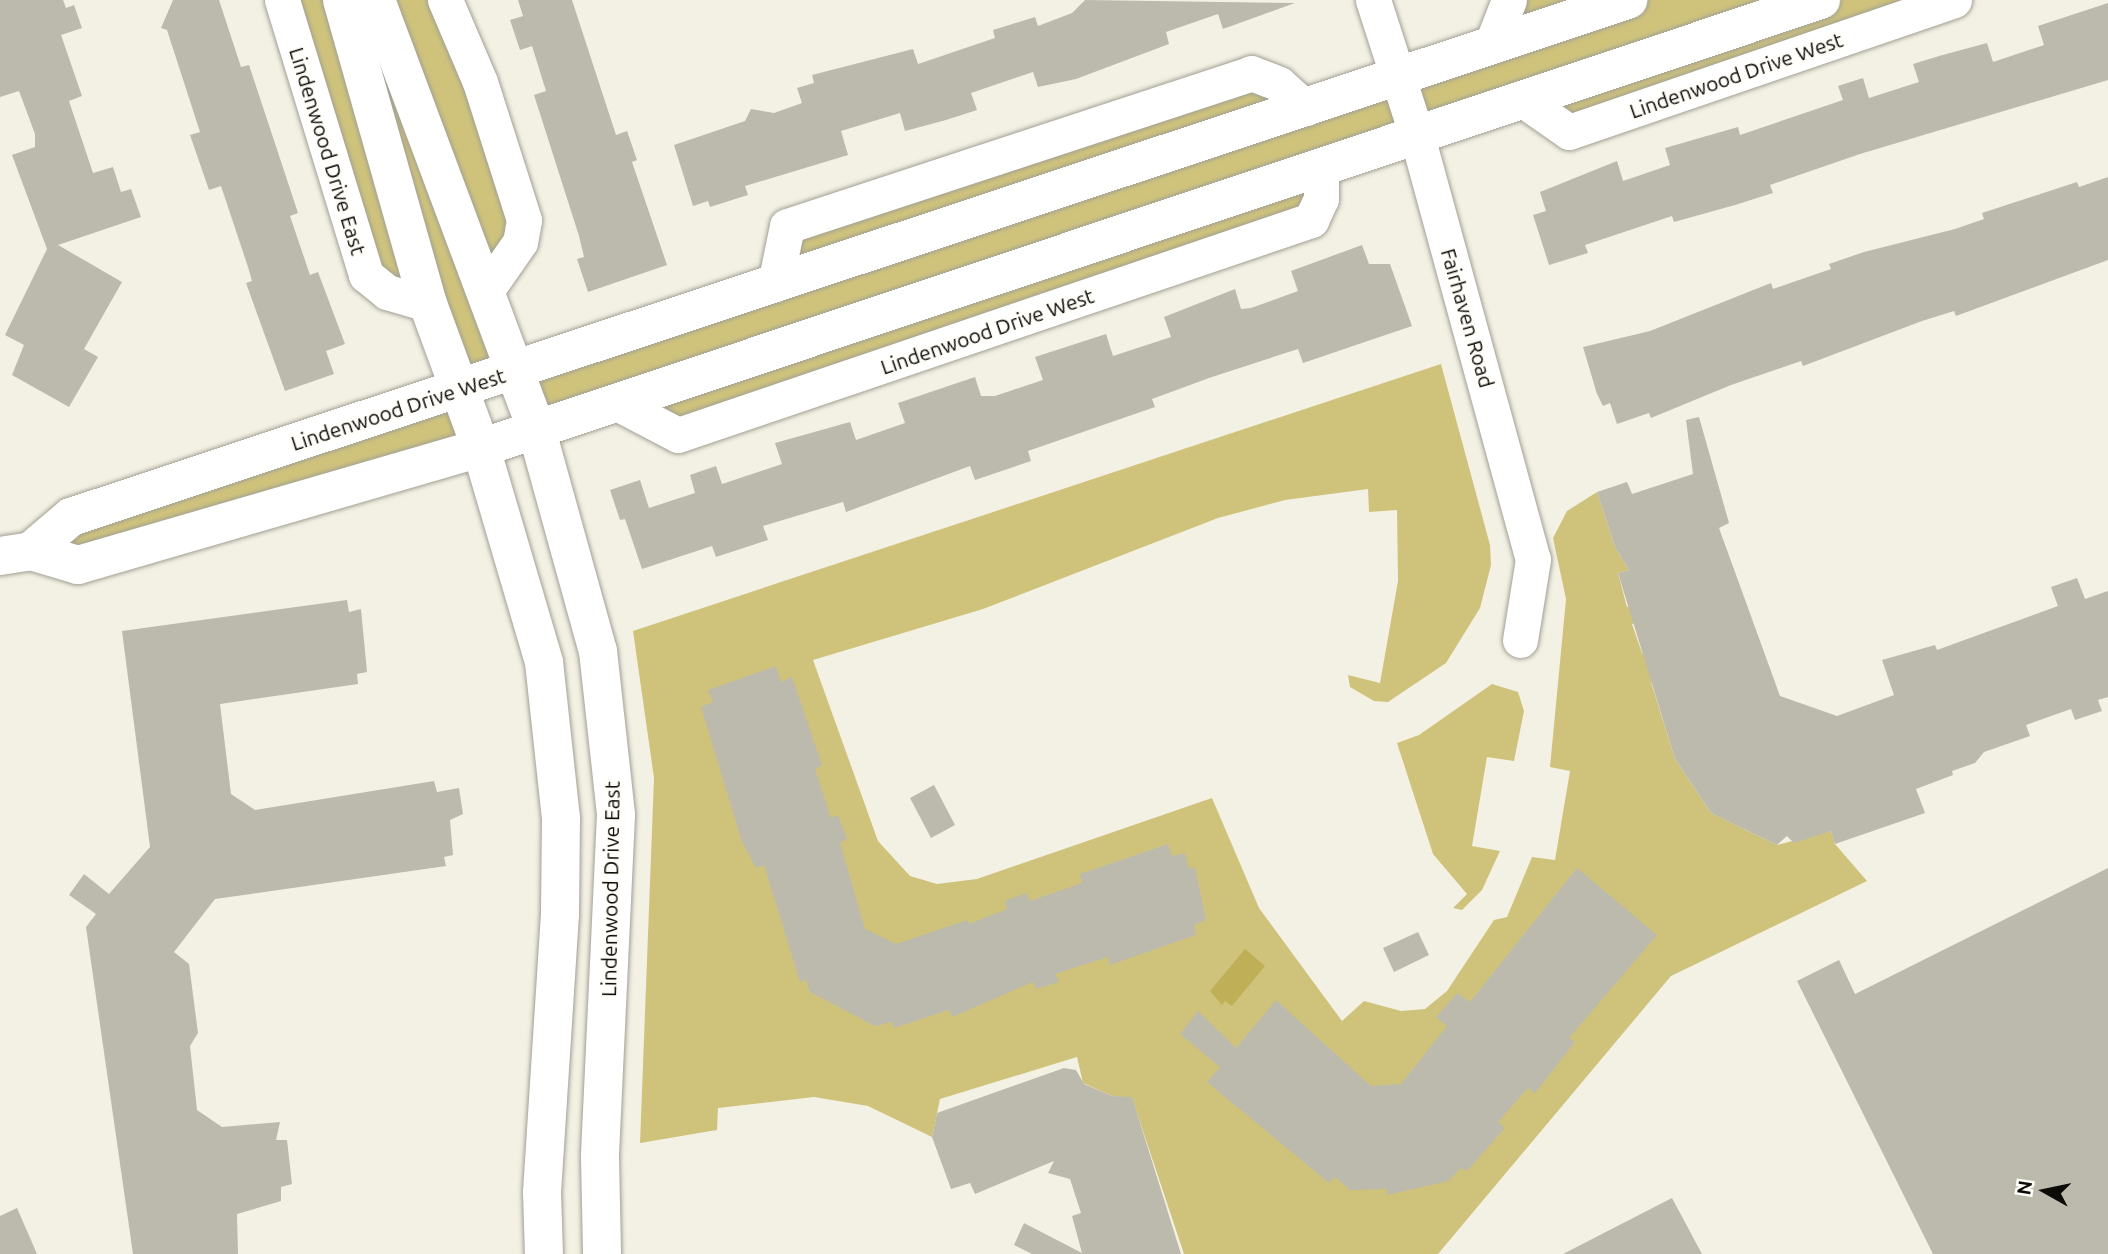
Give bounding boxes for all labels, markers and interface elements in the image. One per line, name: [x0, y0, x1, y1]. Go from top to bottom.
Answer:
street label: Lindenwood Drive West: [1626, 27, 1846, 123]
street label: Lindenwood Drive East: [284, 44, 372, 258]
street label: Fairhaven Road: [1436, 245, 1500, 391]
street label: Lindenwood Drive West: [877, 283, 1097, 379]
street label: Lindenwood Drive West: [288, 362, 508, 456]
street label: Lindenwood Drive East: [596, 781, 624, 997]
north arrow: [2010, 1156, 2080, 1226]
text: N: [2012, 1179, 2036, 1196]

